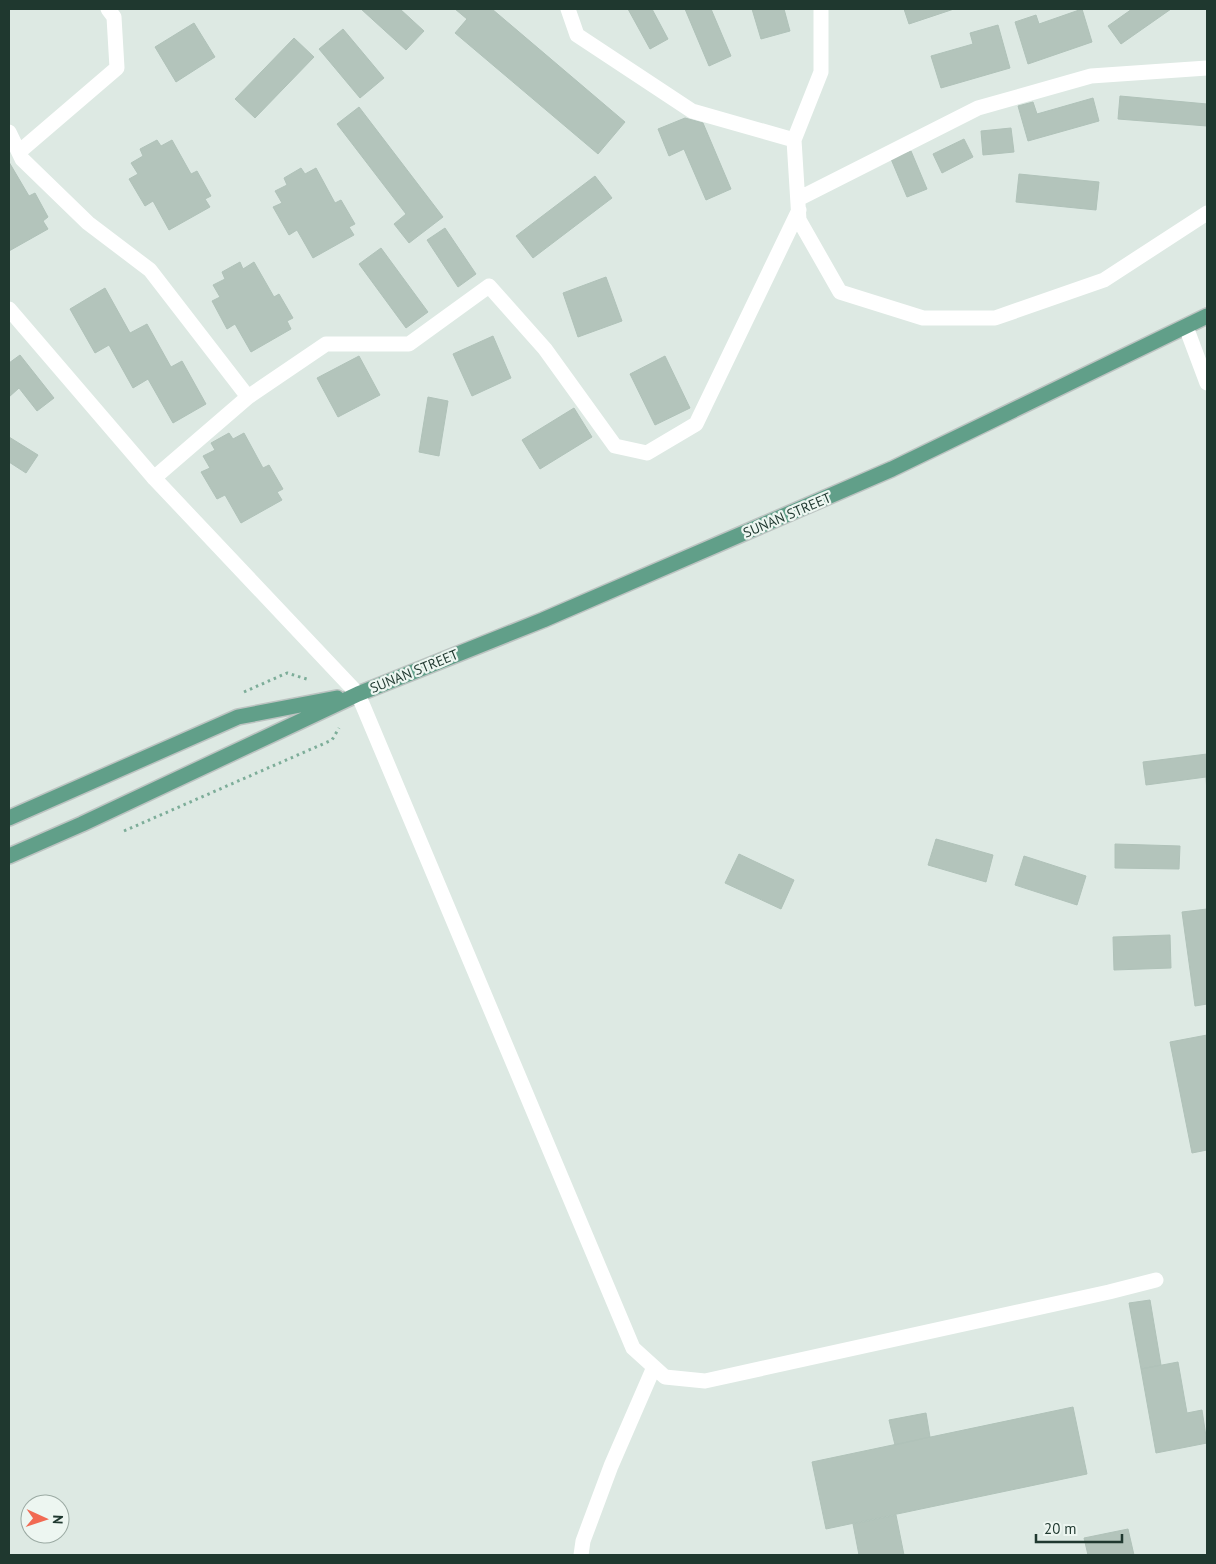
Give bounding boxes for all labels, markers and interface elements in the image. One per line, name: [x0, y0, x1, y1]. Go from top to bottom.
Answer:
street label: SUNAN STREET: [740, 488, 834, 542]
street label: SUNAN STREET: [367, 645, 461, 697]
north arrow: [20, 1494, 70, 1544]
scale bar: [1036, 1512, 1122, 1544]
text: N: [49, 1515, 67, 1525]
text: 20 m: [1044, 1519, 1077, 1538]

